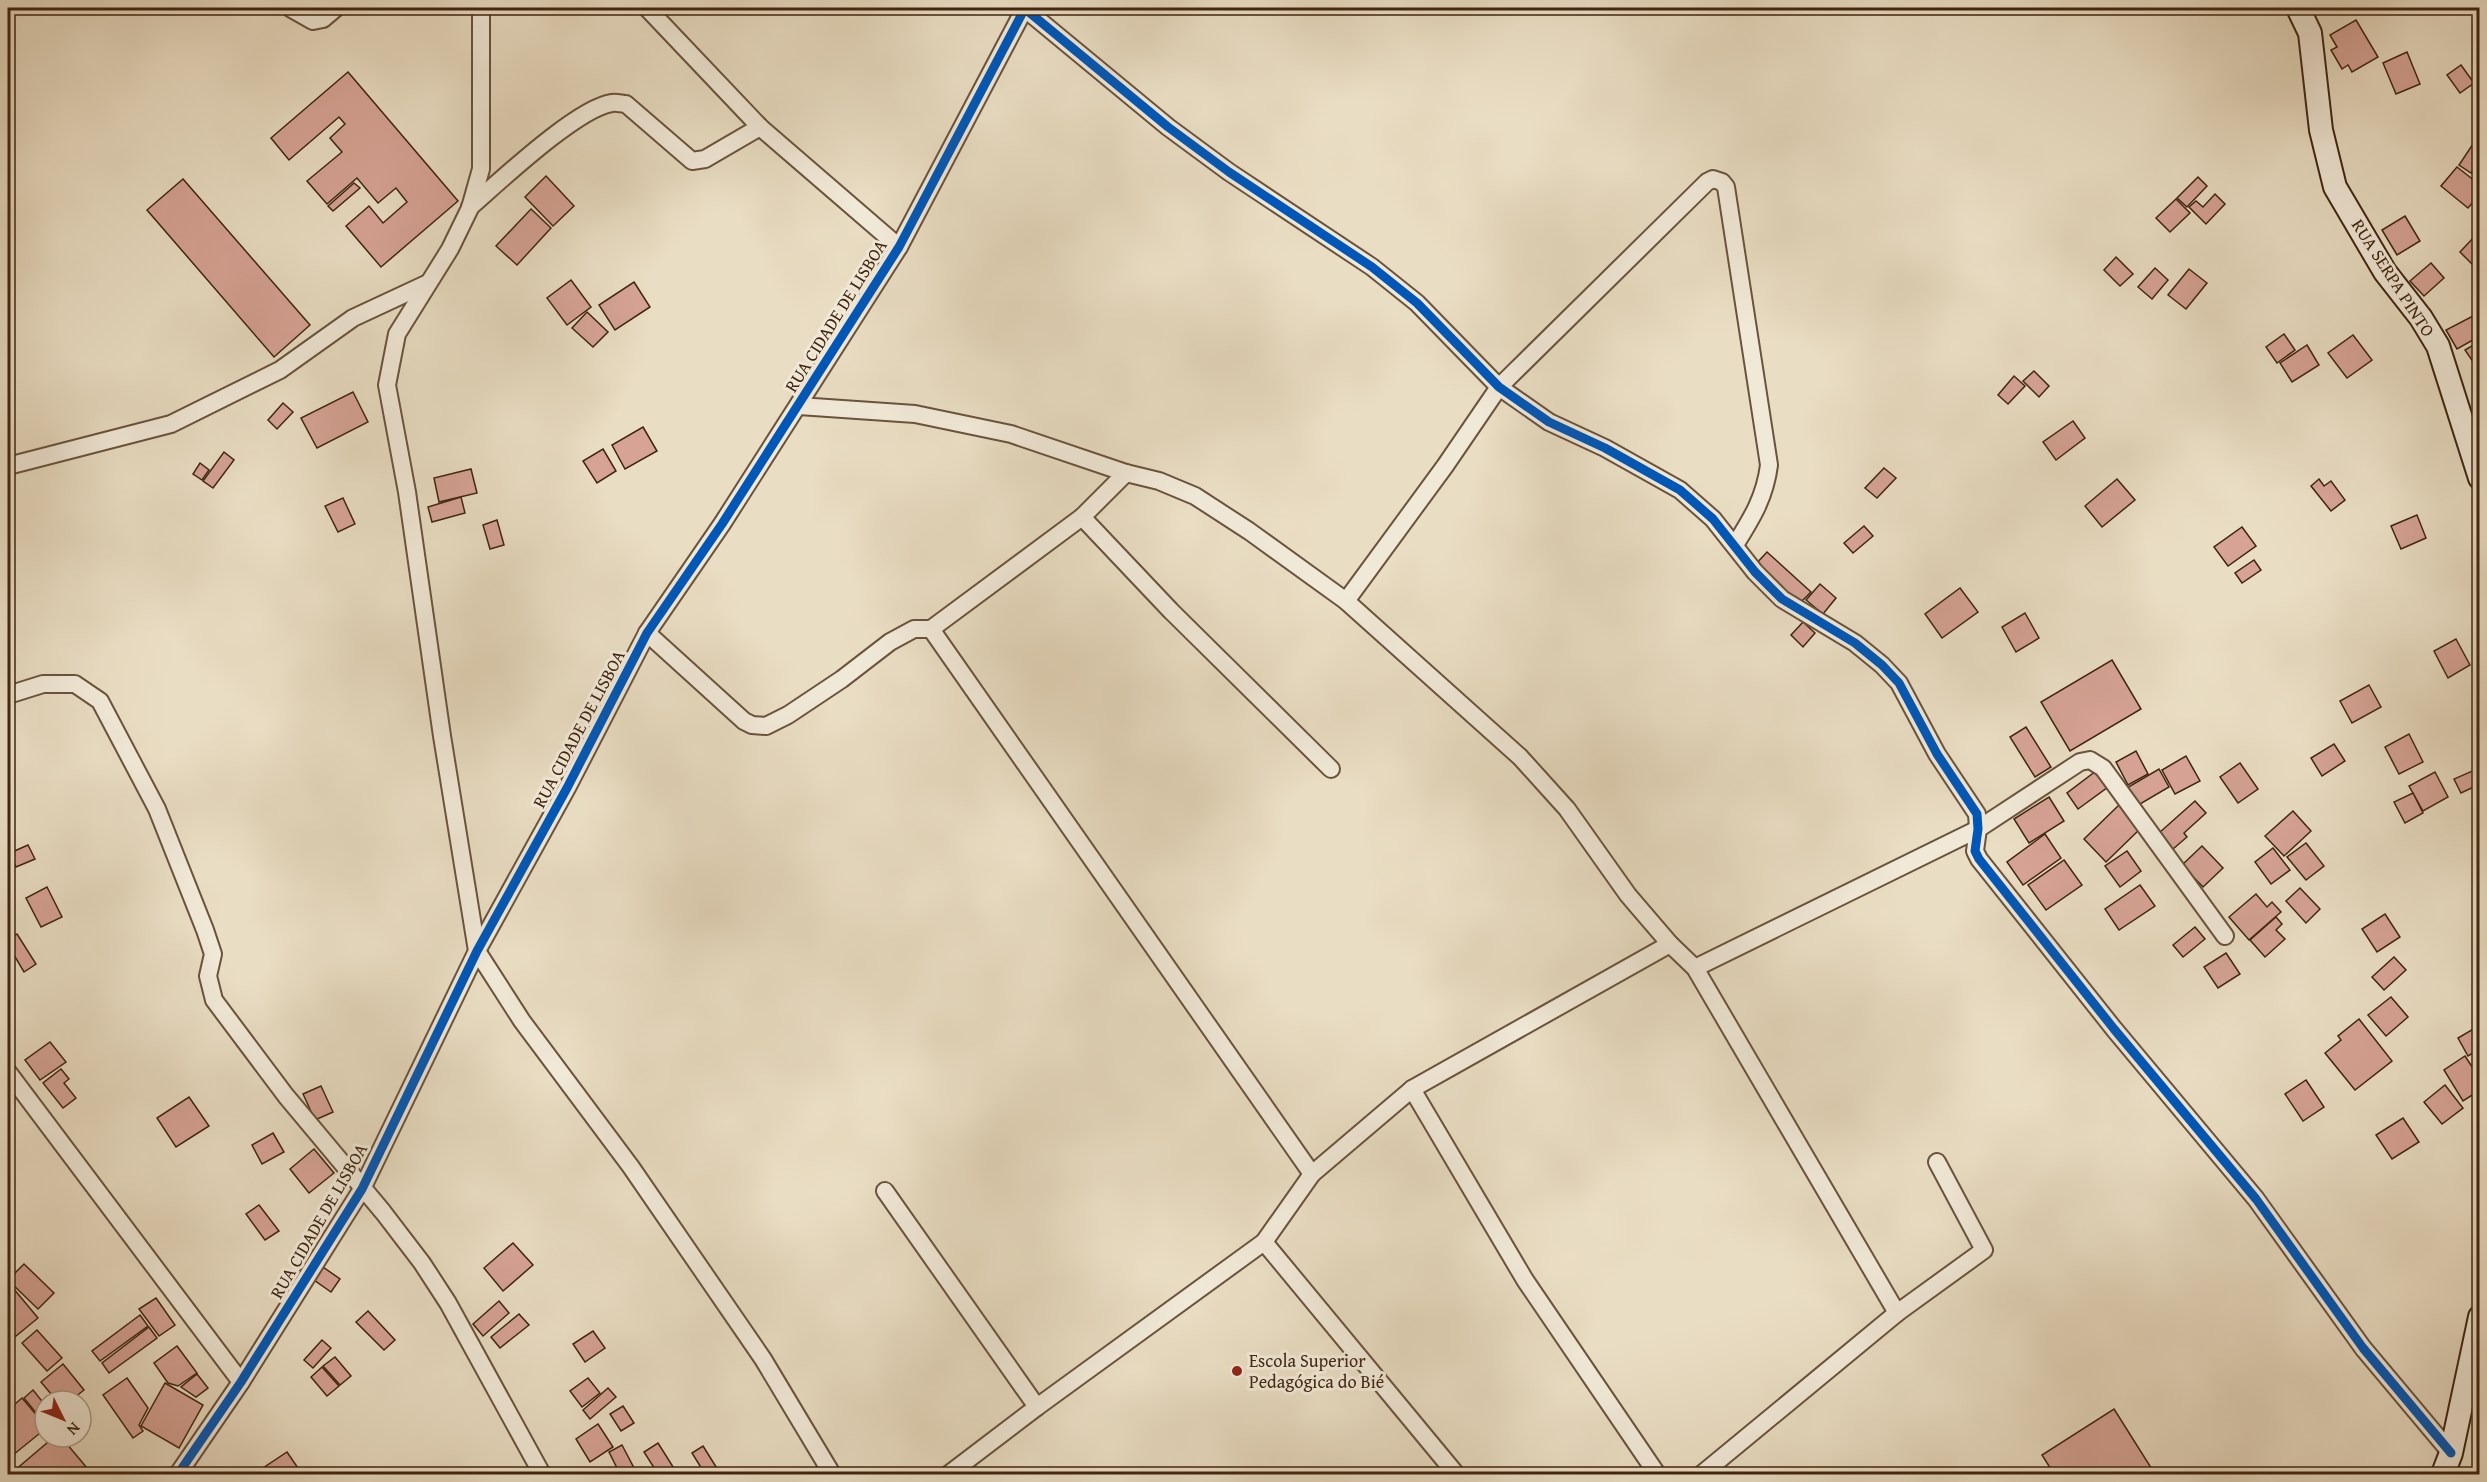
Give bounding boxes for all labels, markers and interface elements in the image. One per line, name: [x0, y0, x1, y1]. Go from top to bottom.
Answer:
street label: RUA SERPA PINTO: [2345, 213, 2442, 342]
street label: RUA CIDADE DE LISBOA: [778, 234, 894, 397]
street label: RUA CIDADE DE LISBOA: [525, 645, 632, 813]
street label: RUA CIDADE DE LISBOA: [263, 1138, 374, 1304]
place label: Escola Superior Pedagógica do Bié: [1249, 1347, 1384, 1395]
marker: Escola Superior Pedagógica do Bié: [1230, 1364, 1244, 1378]
north arrow: [33, 1389, 93, 1449]
text: N: [61, 1417, 86, 1442]

